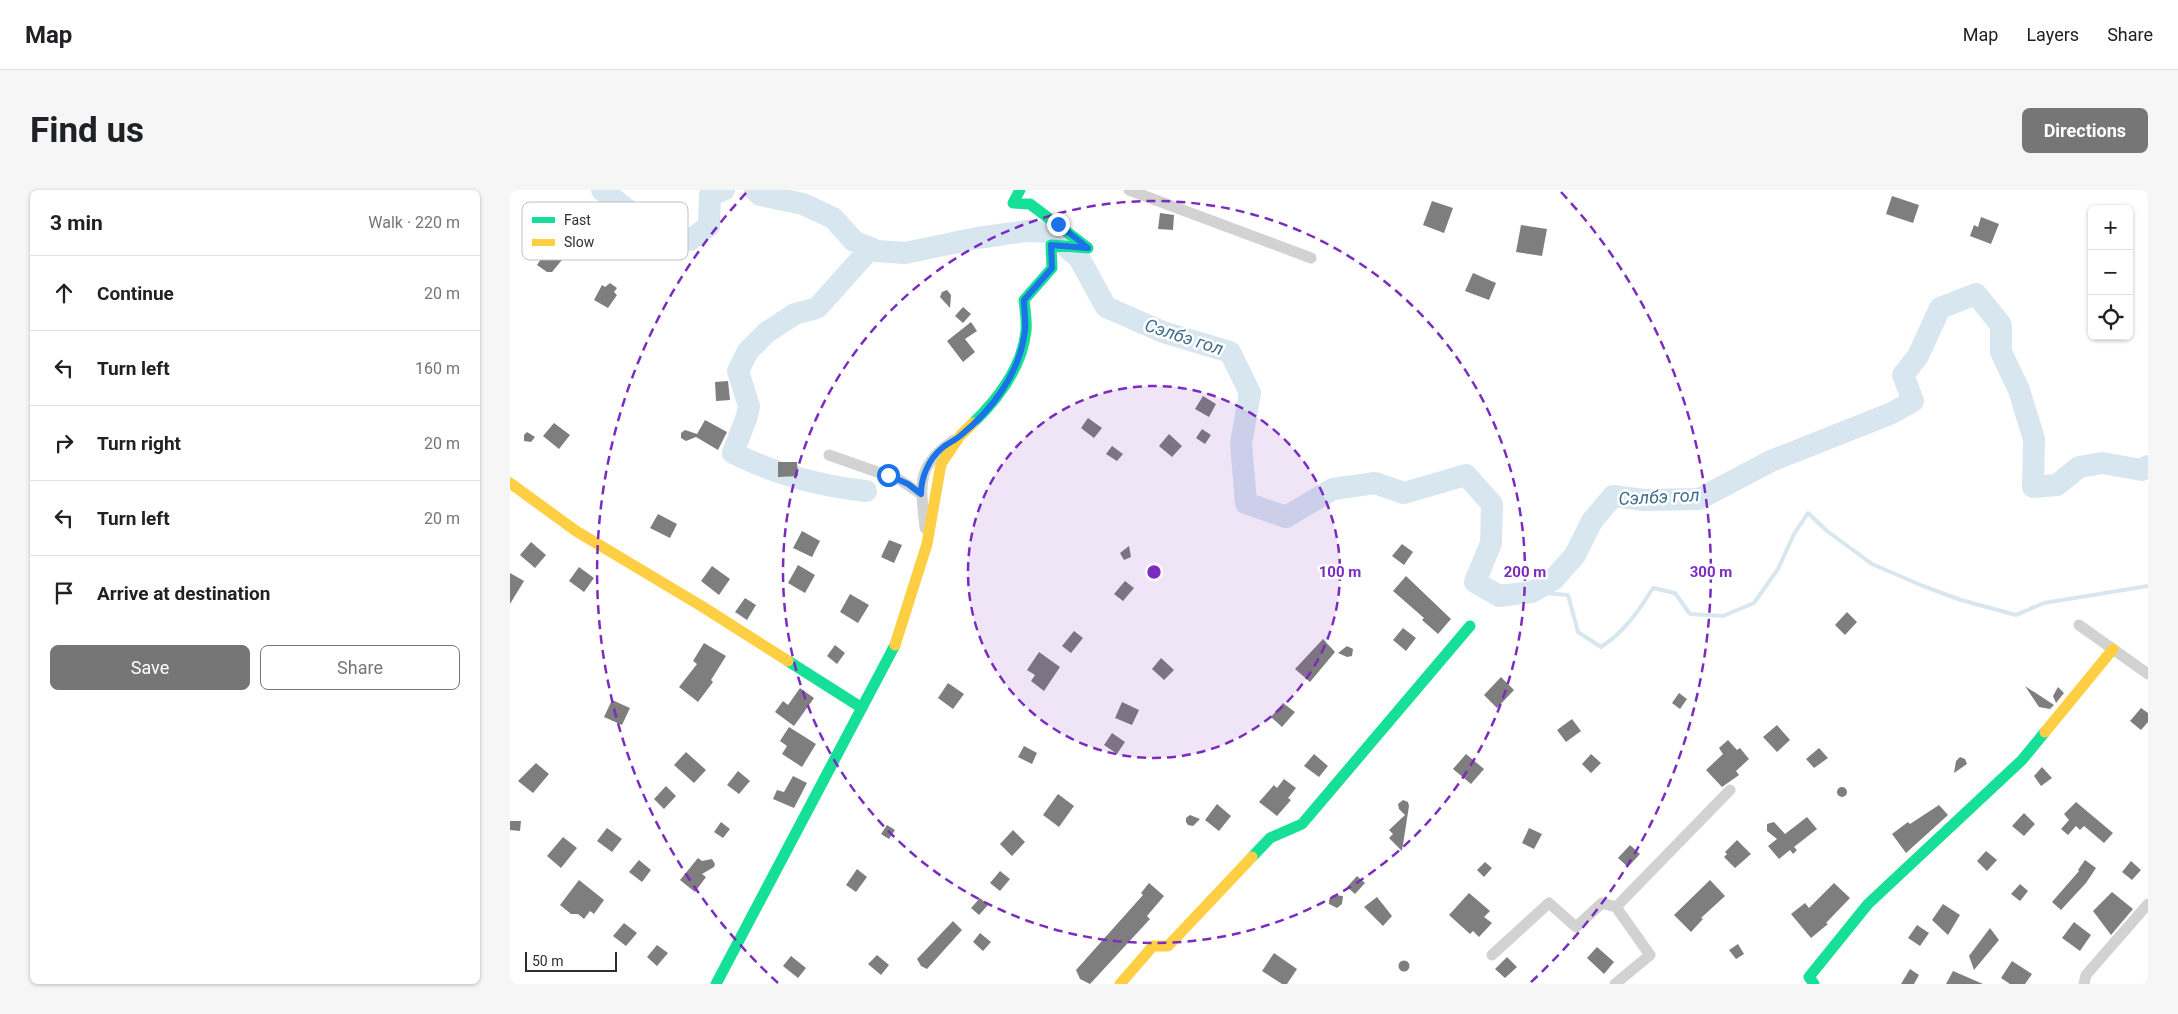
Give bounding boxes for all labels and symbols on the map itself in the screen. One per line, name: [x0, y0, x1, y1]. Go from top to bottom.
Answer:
legend: [522, 202, 688, 260]
text: Fast: [564, 212, 591, 228]
route end: [1047, 213, 1070, 236]
text: Slow: [564, 234, 595, 250]
water label: Сэлбэ гол: [1142, 314, 1226, 359]
route start: [877, 464, 900, 487]
water label: Сэлбэ гол: [1618, 484, 1700, 509]
centre of rings: [1145, 563, 1163, 581]
text: 100 m: [1319, 563, 1361, 581]
text: 200 m: [1504, 563, 1546, 581]
text: 300 m: [1690, 563, 1732, 581]
scale bar: [525, 949, 618, 972]

